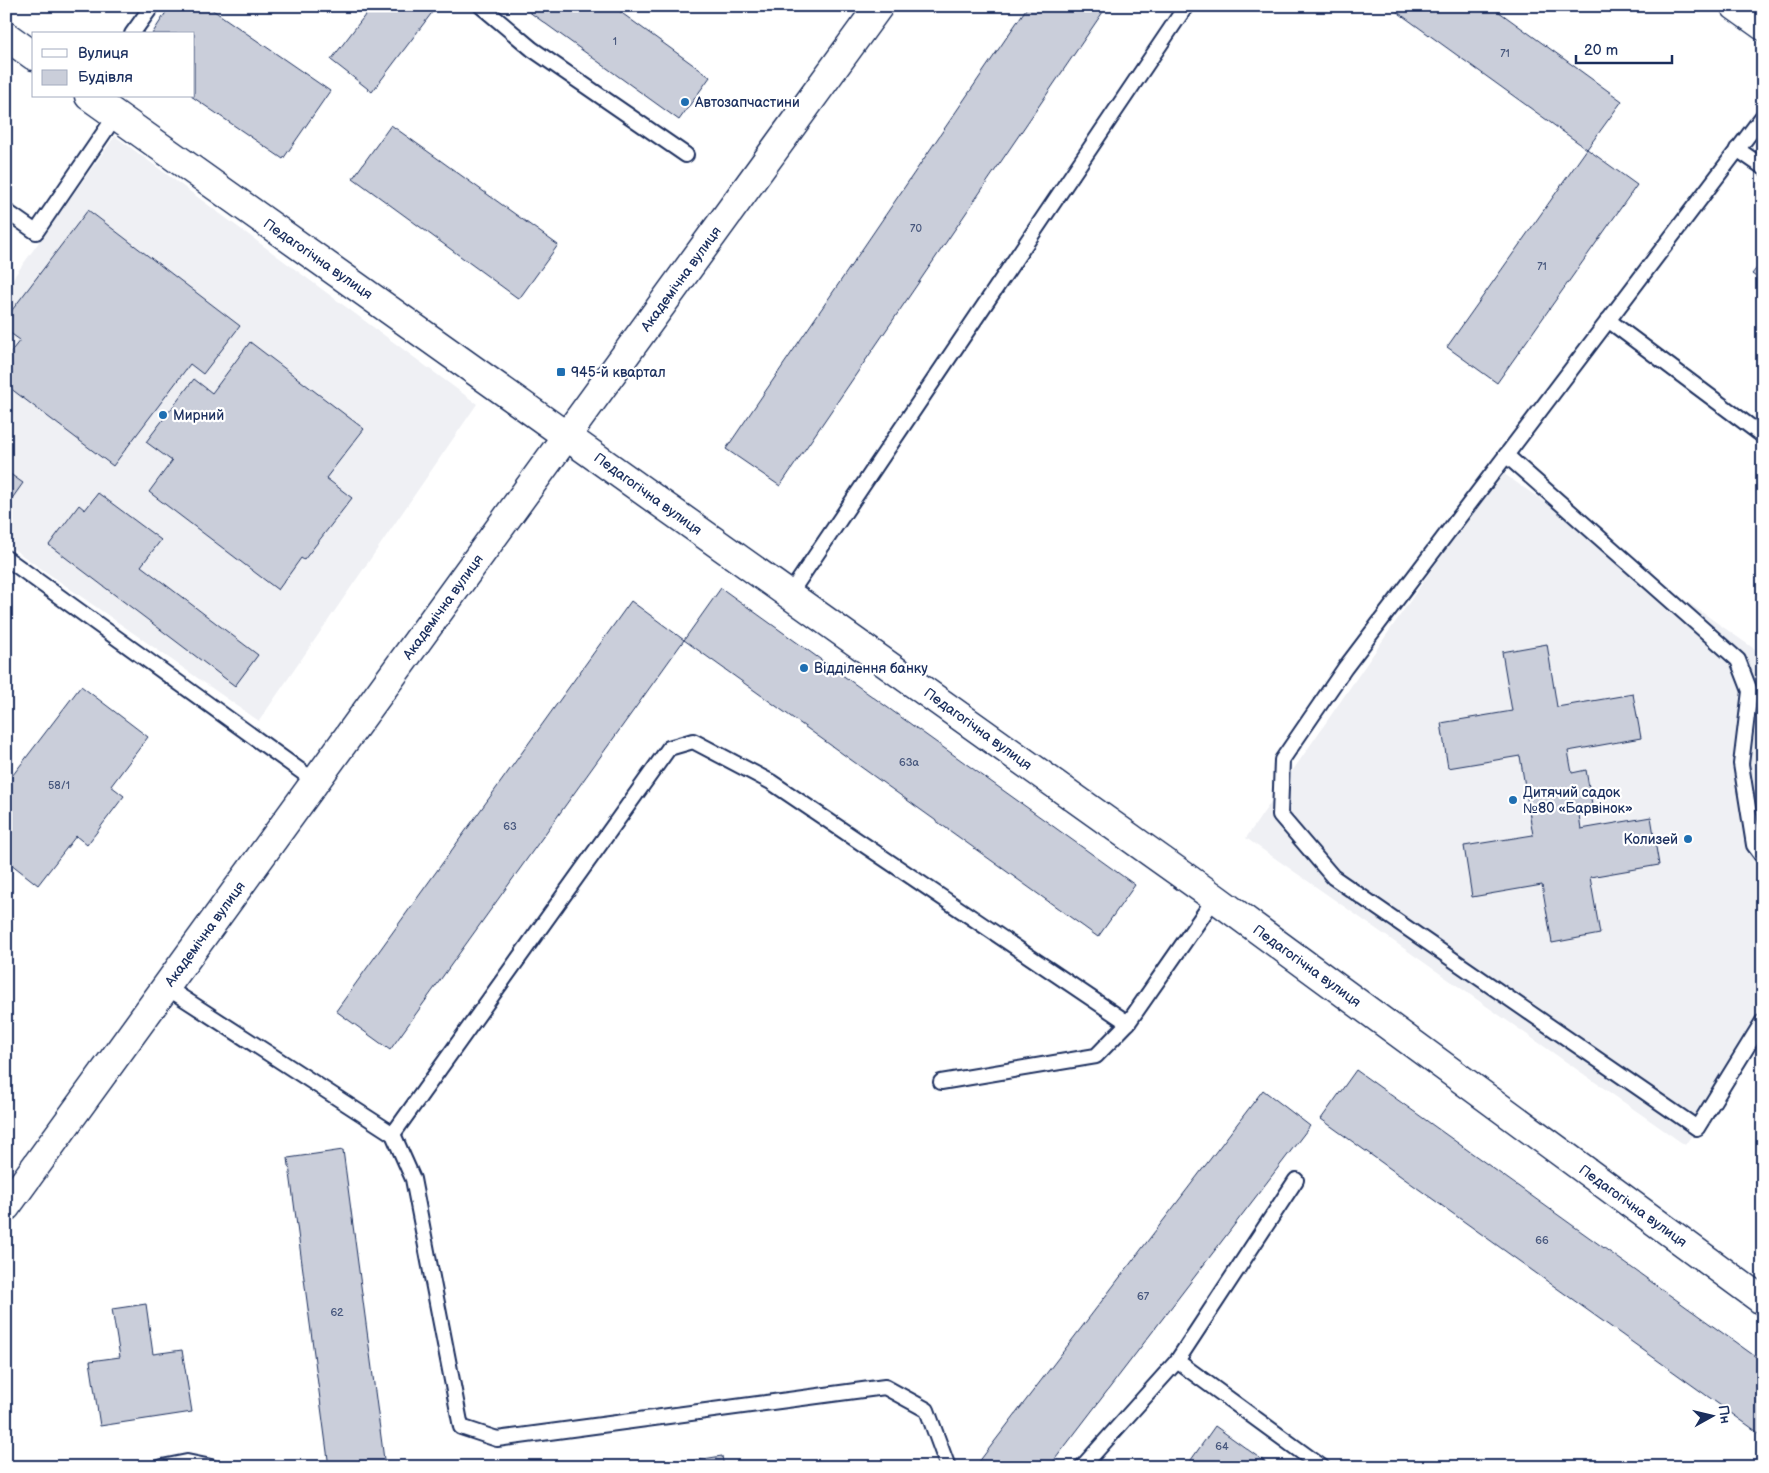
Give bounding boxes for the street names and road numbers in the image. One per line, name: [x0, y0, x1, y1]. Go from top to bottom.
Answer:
street label: Педагогічна вулиця: [260, 215, 376, 303]
street label: Академічна вулиця: [637, 223, 725, 336]
street label: Педагогічна вулиця: [591, 449, 705, 539]
street label: Академічна вулиця: [399, 551, 487, 664]
street label: Педагогічна вулиця: [921, 684, 1035, 774]
street label: Академічна вулиця: [161, 878, 249, 991]
street label: Педагогічна вулиця: [1250, 921, 1364, 1011]
street label: Педагогічна вулиця: [1576, 1161, 1690, 1251]

